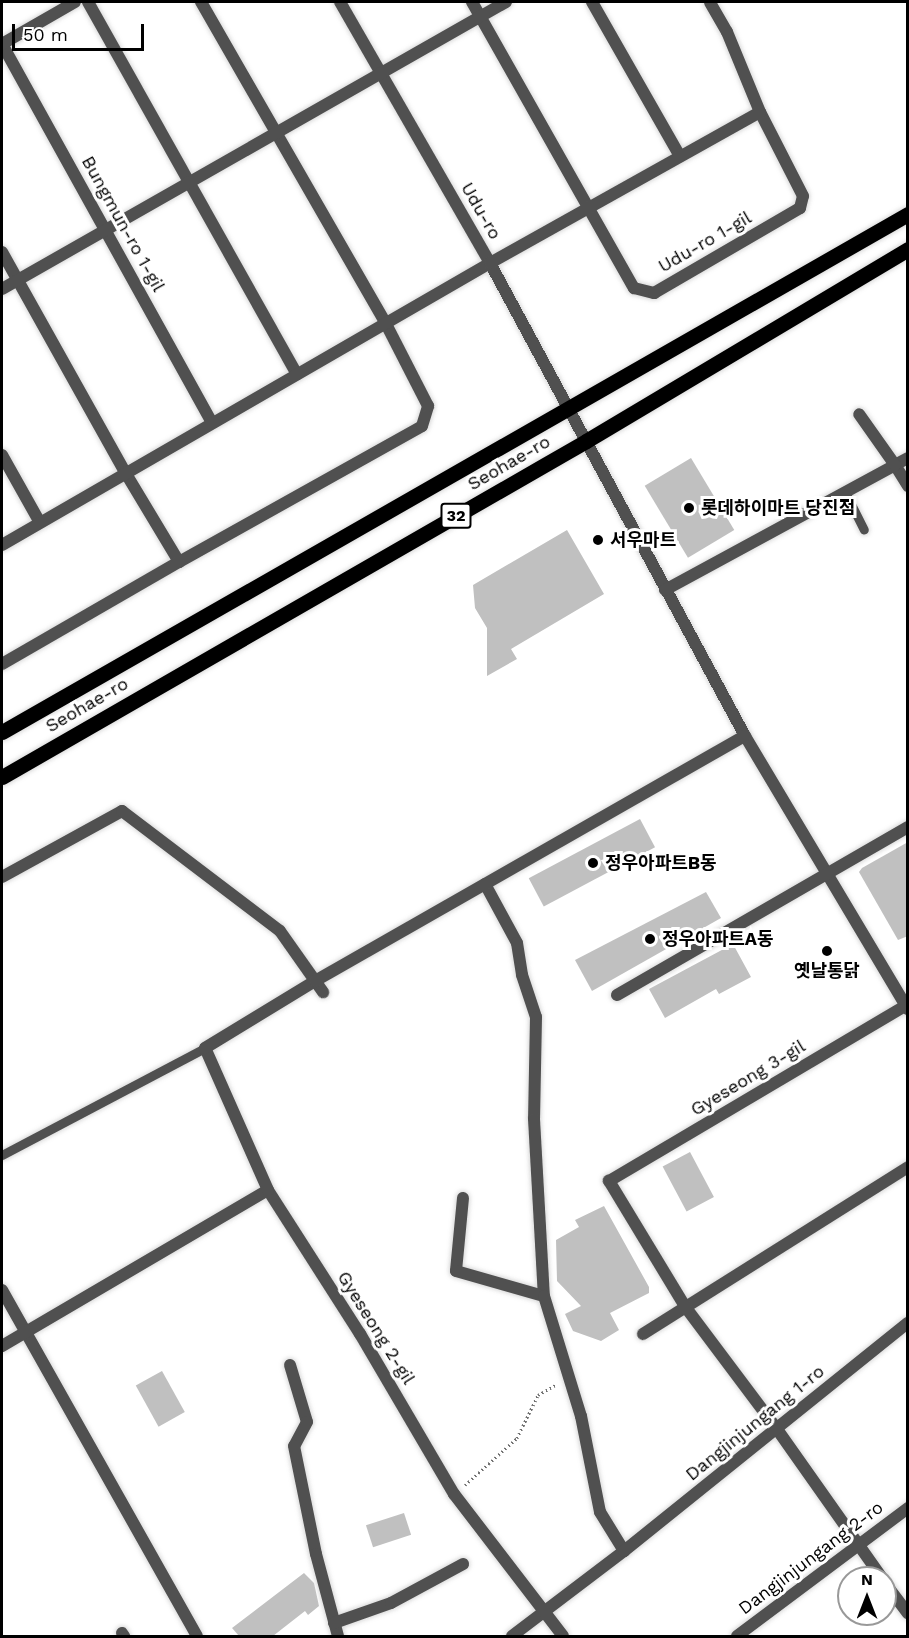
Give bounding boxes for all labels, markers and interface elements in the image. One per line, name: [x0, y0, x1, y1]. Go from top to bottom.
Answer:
scale bar: [15, 12, 147, 50]
text: 50 m: [23, 24, 68, 45]
street label: Bungmun-ro 1-gil: [77, 152, 169, 296]
street label: Udu-ro: [456, 179, 506, 243]
street label: Udu-ro 1-gil: [654, 207, 756, 277]
street label: Seohae-ro: [464, 431, 554, 495]
place label: 롯데하이마트 당진점: [701, 497, 855, 519]
marker: 롯데하이마트 당진점: [682, 501, 696, 515]
road number: 32: [440, 503, 472, 529]
place label: 서우마트: [610, 529, 676, 551]
marker: 서우마트: [591, 533, 605, 547]
street label: Seohae-ro: [42, 673, 132, 737]
place label: 정우아파트B동: [605, 852, 717, 874]
marker: 정우아파트B동: [586, 856, 600, 870]
place label: 정우아파트A동: [662, 928, 774, 950]
marker: 정우아파트A동: [643, 932, 657, 946]
marker: 옛날통닭: [820, 944, 834, 958]
place label: 옛날통닭: [794, 960, 860, 982]
street label: Gyeseong 3-gil: [687, 1035, 809, 1121]
street label: Gyeseong 2-gil: [333, 1267, 419, 1389]
street label: Dangjinjungang 1-ro: [681, 1360, 829, 1486]
street label: Dangjinjungang 2-ro: [734, 1497, 888, 1619]
north arrow: [837, 1566, 897, 1626]
text: N: [861, 1570, 873, 1589]

